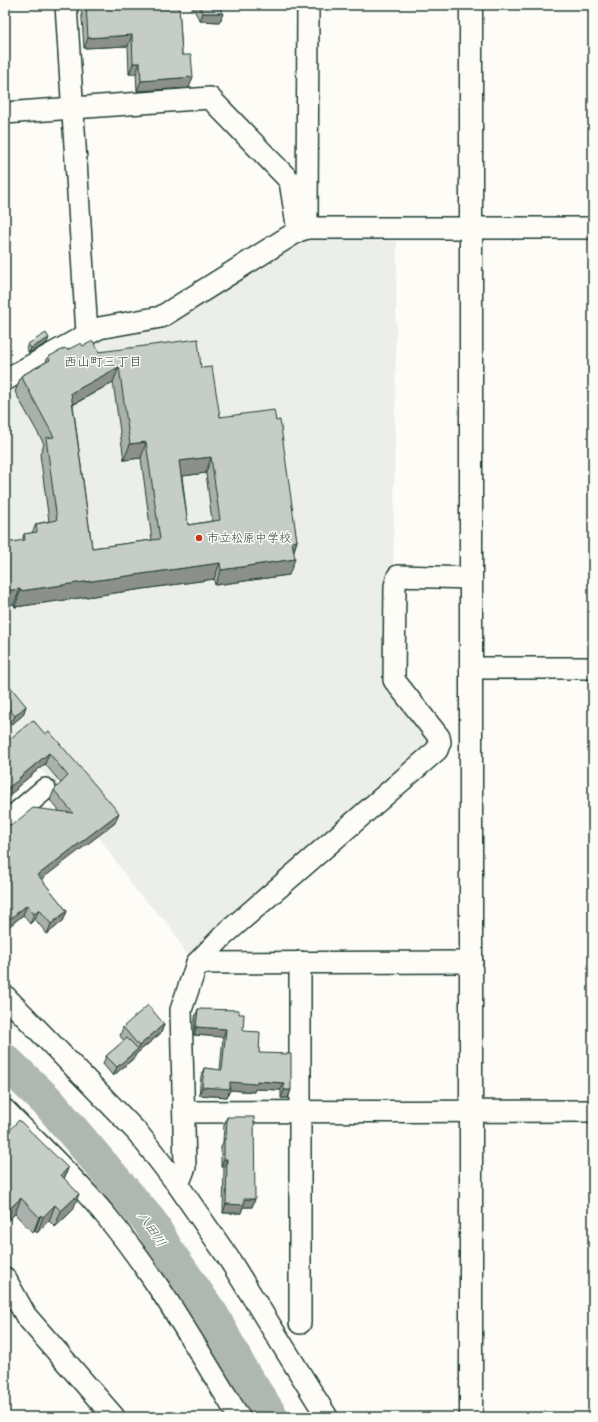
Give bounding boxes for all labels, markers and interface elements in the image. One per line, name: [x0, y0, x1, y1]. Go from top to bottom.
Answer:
district label: 西山町三丁目: [64, 354, 142, 369]
place label: 市立松原中学校: [207, 531, 291, 545]
marker: 市立松原中学校: [194, 533, 204, 543]
water label: 八田川: [135, 1209, 169, 1249]

